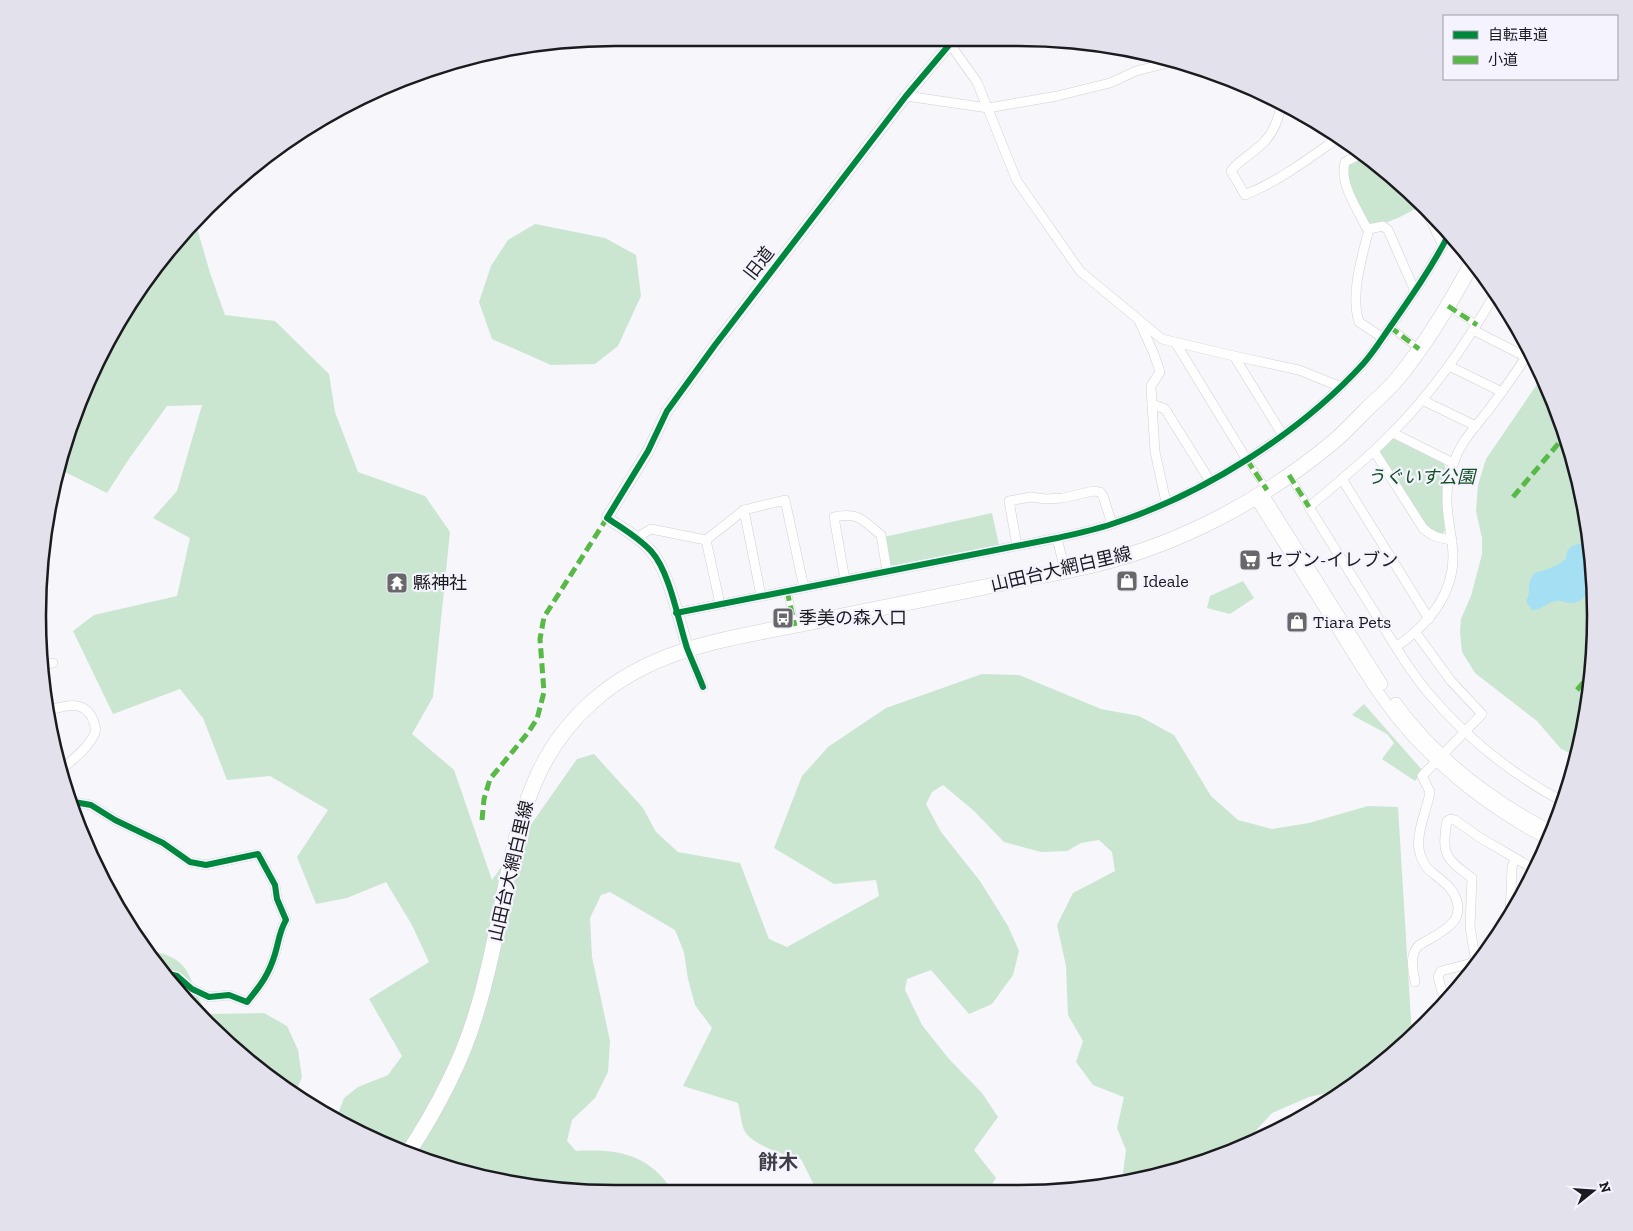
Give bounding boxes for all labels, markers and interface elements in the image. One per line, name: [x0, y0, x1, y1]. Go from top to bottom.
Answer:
legend: [1443, 15, 1618, 80]
text: 自転車道: [1488, 26, 1548, 44]
text: 小道: [1488, 51, 1518, 69]
street label: 旧道: [739, 242, 779, 284]
park label: うぐいす公園: [1367, 466, 1478, 488]
street label: 山田台大網白里線: [988, 542, 1134, 596]
supermarket icon: セブン-イレブン: [1238, 548, 1262, 572]
place label: セブン-イレブン: [1266, 549, 1398, 571]
shop icon: Ideale: [1115, 569, 1139, 593]
place label: Ideale: [1143, 570, 1189, 592]
temple icon: 縣神社: [385, 571, 409, 595]
place label: 縣神社: [413, 572, 467, 594]
bus stop icon: 季美の森入口: [771, 606, 795, 630]
place label: 季美の森入口: [799, 607, 907, 629]
shop icon: Tiara Pets: [1285, 610, 1309, 634]
place label: Tiara Pets: [1313, 611, 1391, 633]
street label: 山田台大網白里線: [484, 798, 538, 944]
district label: 餅木: [758, 1150, 798, 1174]
north arrow: [1568, 1166, 1618, 1216]
text: N: [1595, 1180, 1615, 1195]

